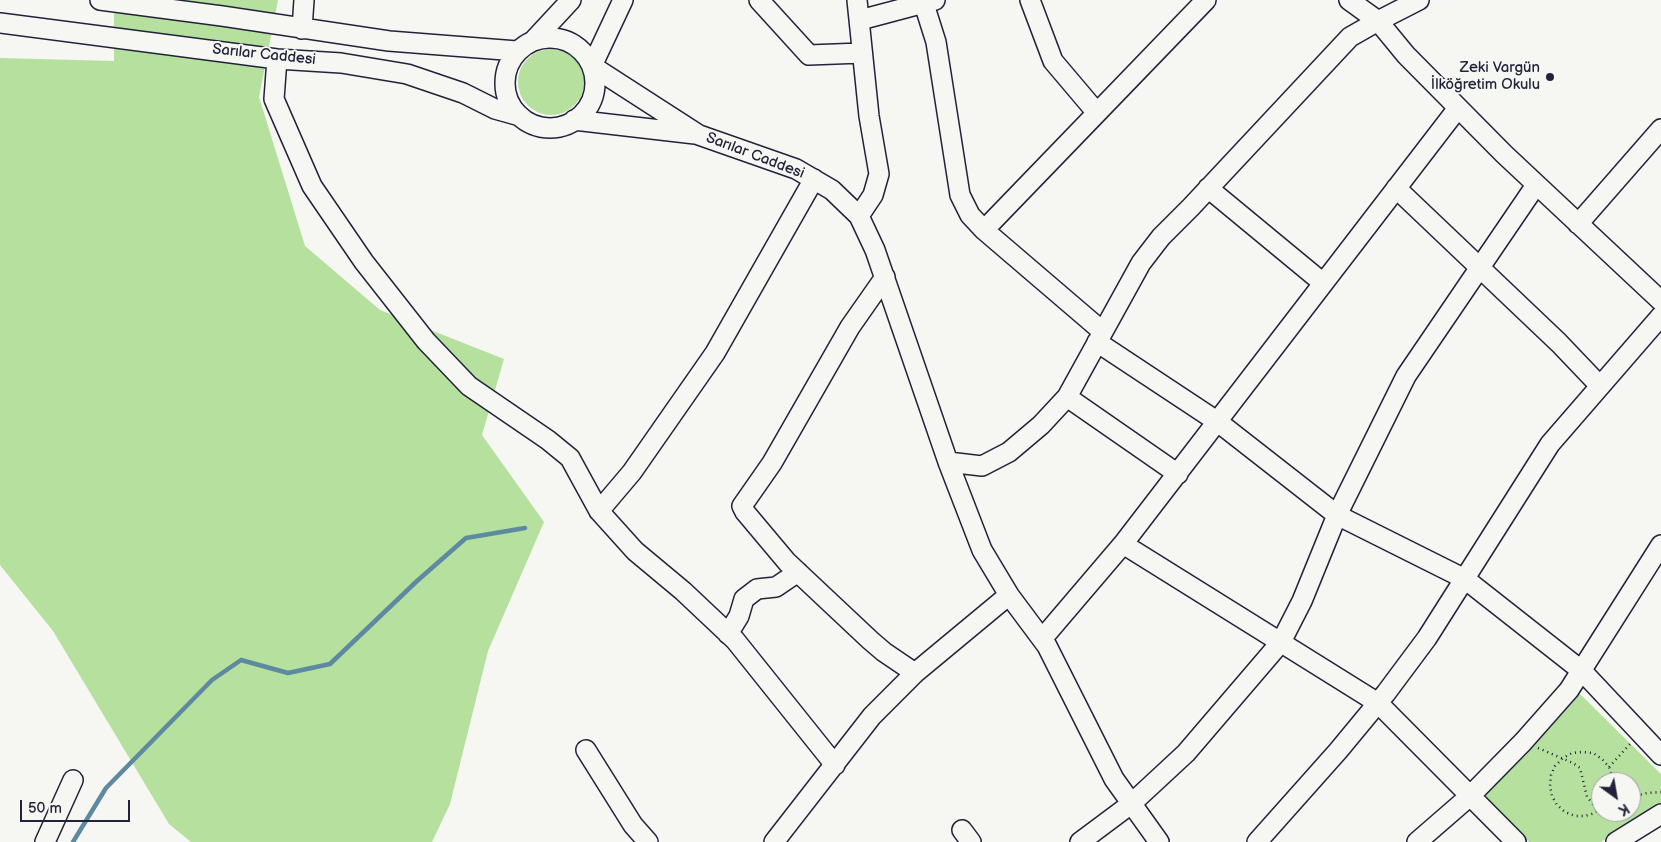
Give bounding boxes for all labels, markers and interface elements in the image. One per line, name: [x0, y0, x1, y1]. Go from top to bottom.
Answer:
street label: Sarılar Caddesi: [211, 41, 317, 69]
place label: Zeki Vargün İlköğretim Okulu: [1431, 59, 1540, 94]
marker: Zeki Vargün İlköğretim Okulu: [1544, 71, 1556, 83]
street label: Sarılar Caddesi: [703, 129, 807, 183]
north arrow: [1591, 772, 1641, 822]
scale bar: [22, 790, 132, 822]
text: 50 m: [28, 799, 62, 818]
text: K: [1615, 800, 1632, 819]

